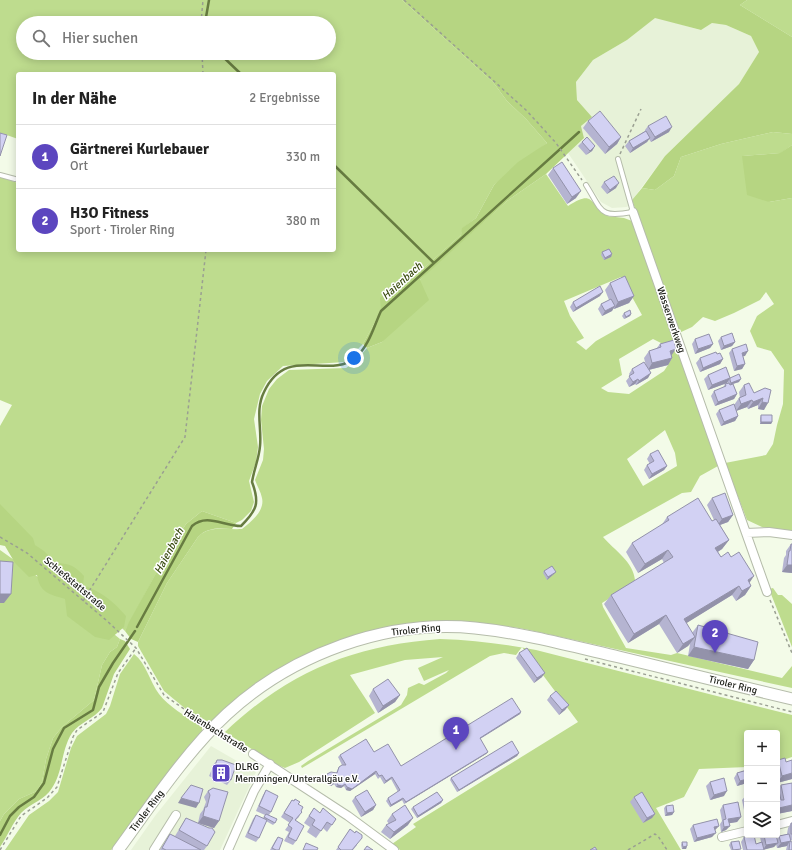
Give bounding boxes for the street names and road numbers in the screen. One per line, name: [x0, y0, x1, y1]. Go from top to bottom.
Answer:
street label: Wasserwerkweg: [654, 285, 688, 355]
street label: Schießstattstraße: [42, 555, 108, 613]
street label: Tiroler Ring: [391, 621, 441, 639]
street label: Tiroler Ring: [708, 673, 758, 697]
street label: Haienbachstraße: [182, 706, 250, 756]
street label: Tiroler Ring: [127, 788, 167, 834]

